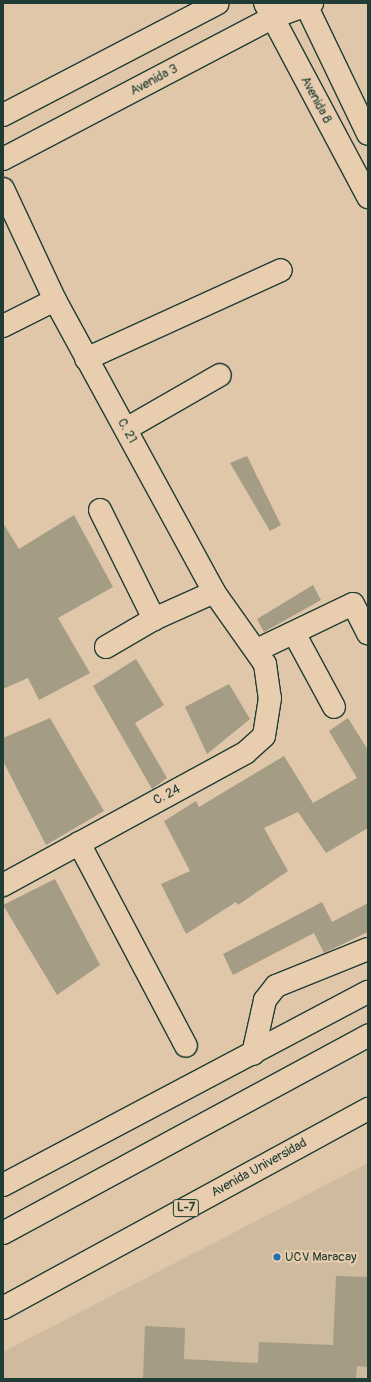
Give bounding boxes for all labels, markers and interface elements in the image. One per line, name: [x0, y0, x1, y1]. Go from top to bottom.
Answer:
street label: Avenida 3: [127, 61, 181, 99]
street label: Avenida 8: [297, 74, 335, 126]
street label: C. 21: [114, 416, 140, 446]
street label: C. 24: [151, 781, 183, 809]
street label: Avenida Universidad: [208, 1135, 310, 1201]
road number: L-7: [172, 1198, 200, 1218]
place label: UCV Maracay: [285, 1249, 357, 1265]
marker: UCV Maracay: [272, 1252, 282, 1262]

